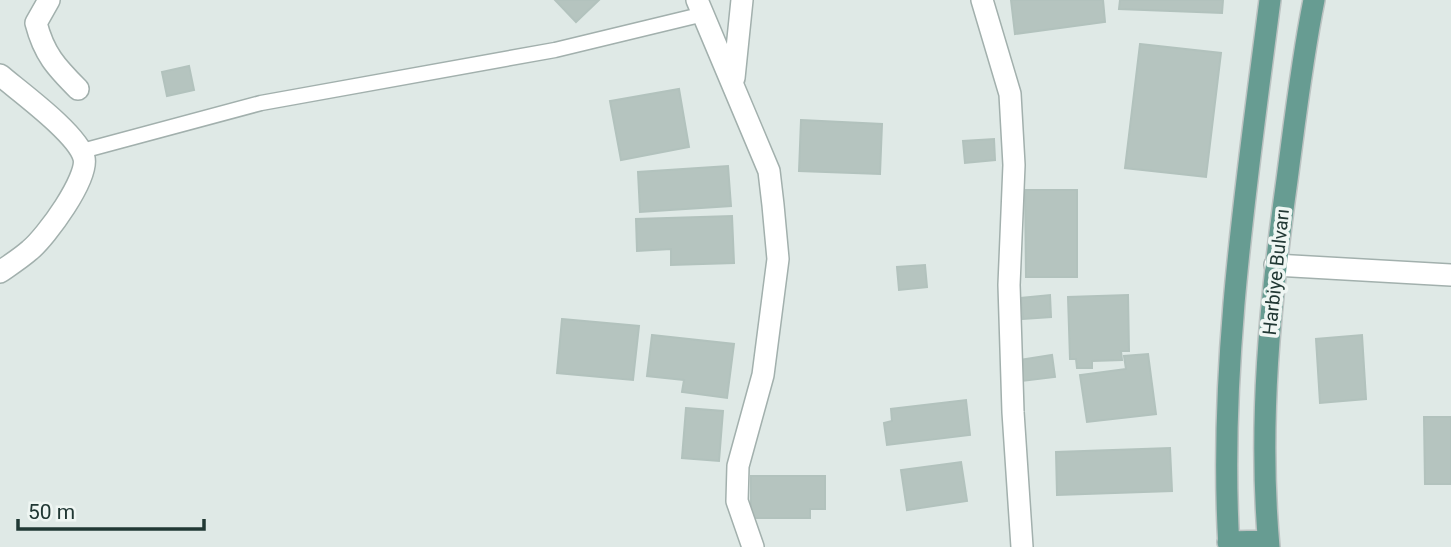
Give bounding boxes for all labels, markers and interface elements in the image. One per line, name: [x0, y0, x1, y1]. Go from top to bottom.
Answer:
street label: Harbiye Bulvarı: [1258, 208, 1294, 336]
scale bar: [18, 488, 203, 532]
text: 50 m: [28, 500, 75, 524]

